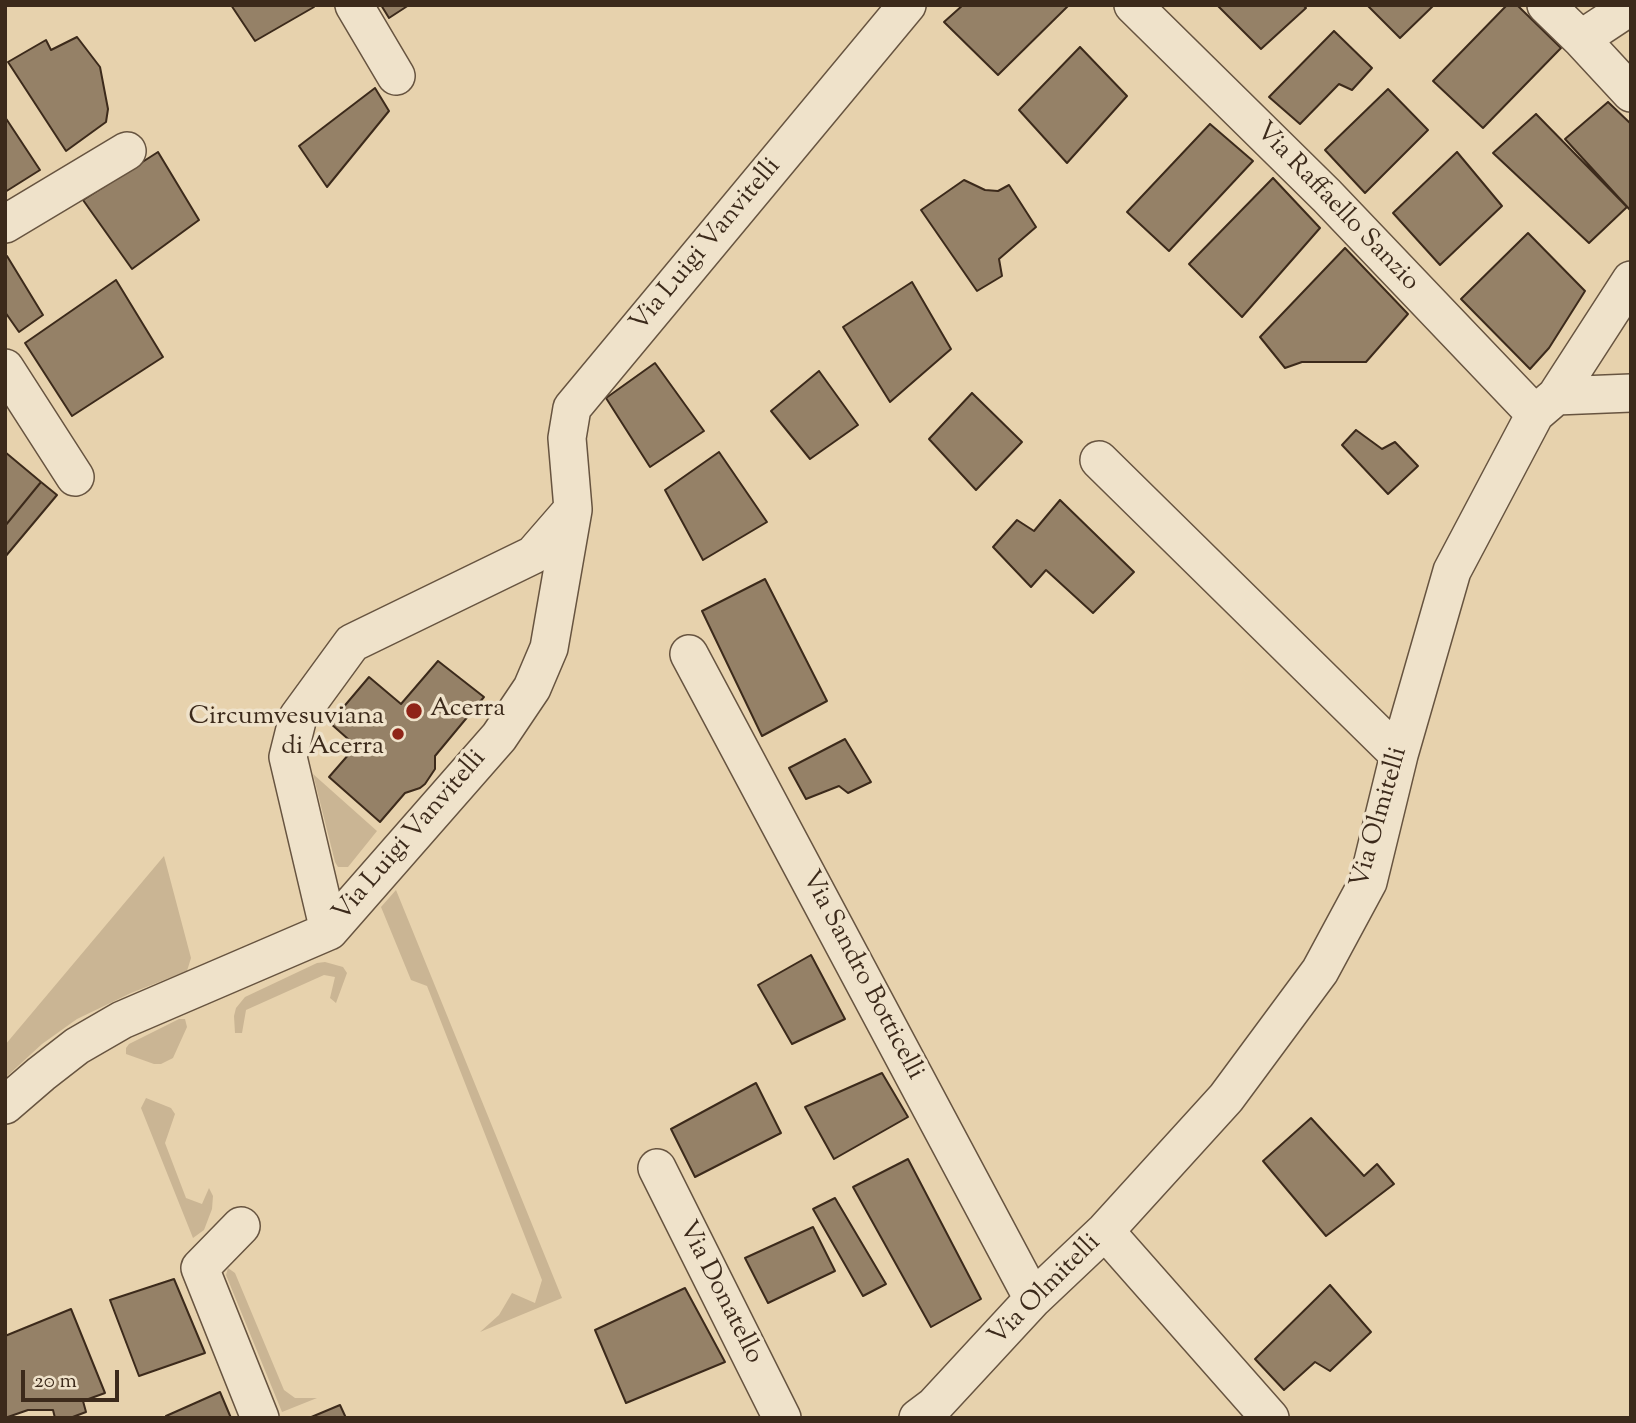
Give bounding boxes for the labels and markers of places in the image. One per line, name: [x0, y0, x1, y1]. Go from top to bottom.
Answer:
place label: Acerra: [430, 695, 505, 727]
marker: Acerra: [404, 701, 424, 721]
place label: Circumvesuviana di Acerra: [188, 703, 384, 764]
marker: Circumvesuviana di Acerra: [390, 726, 406, 742]

